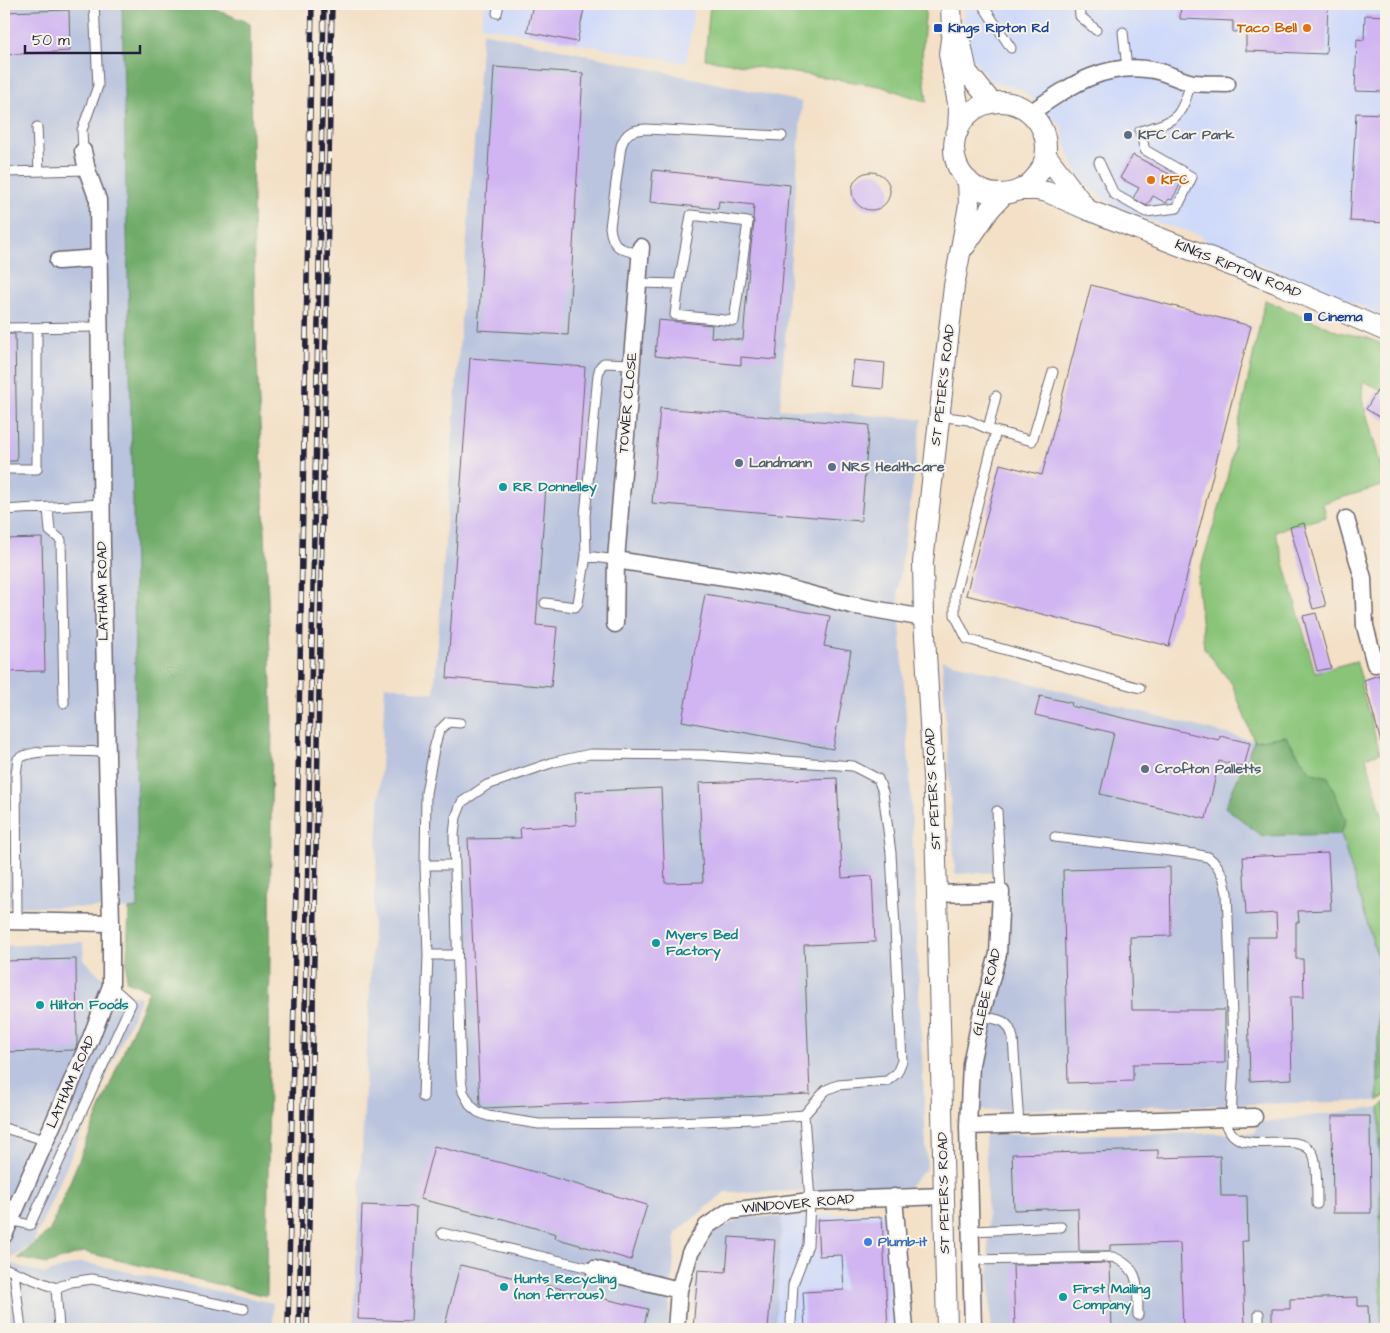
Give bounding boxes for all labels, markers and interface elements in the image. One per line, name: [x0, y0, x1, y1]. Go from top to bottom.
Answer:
place label: Kings Ripton Rd: [948, 18, 1049, 39]
place label: Taco Bell: [1236, 18, 1298, 38]
scale bar: [25, 22, 140, 54]
marker: Kings Ripton Rd: [932, 22, 944, 34]
marker: Taco Bell: [1301, 22, 1313, 34]
text: 50 m: [32, 30, 70, 51]
place label: KFC Car Park: [1138, 125, 1235, 145]
marker: KFC Car Park: [1122, 129, 1134, 141]
place label: KFC: [1161, 170, 1189, 190]
marker: KFC: [1145, 174, 1157, 186]
street label: KINGS RIPTON ROAD: [1172, 235, 1304, 303]
place label: Cinema: [1318, 307, 1364, 327]
marker: Cinema: [1302, 311, 1314, 323]
street label: ST PETER'S ROAD: [926, 323, 960, 447]
street label: TOWER CLOSE: [614, 351, 642, 454]
place label: Landmann: [749, 453, 812, 473]
marker: Landmann: [733, 457, 745, 469]
place label: NRS Healthcare: [842, 457, 945, 477]
marker: NRS Healthcare: [826, 461, 838, 473]
place label: RR Donnelley: [513, 477, 597, 497]
marker: RR Donnelley: [497, 481, 509, 493]
street label: LATHAM ROAD: [92, 541, 114, 641]
street label: ST PETER'S ROAD: [920, 728, 946, 850]
place label: Crofton Palletts: [1155, 759, 1261, 779]
marker: Crofton Palletts: [1139, 763, 1151, 775]
place label: Myers Bed Factory: [666, 925, 739, 961]
marker: Myers Bed Factory: [650, 937, 662, 949]
street label: GLEBE ROAD: [967, 946, 1007, 1038]
place label: Hilton Foods: [50, 995, 129, 1015]
marker: Hilton Foods: [34, 999, 46, 1011]
street label: LATHAM ROAD: [42, 1033, 100, 1131]
street label: ST PETER'S ROAD: [933, 1132, 955, 1254]
street label: WINDOVER ROAD: [741, 1189, 855, 1219]
place label: Plumb-it: [878, 1232, 927, 1252]
marker: Plumb-it: [862, 1236, 874, 1248]
place label: Hunts Recycling (non ferrous): [513, 1269, 617, 1305]
place label: First Mailing Company: [1073, 1279, 1151, 1315]
marker: Hunts Recycling (non ferrous): [498, 1281, 510, 1293]
marker: First Mailing Company: [1057, 1291, 1069, 1303]

